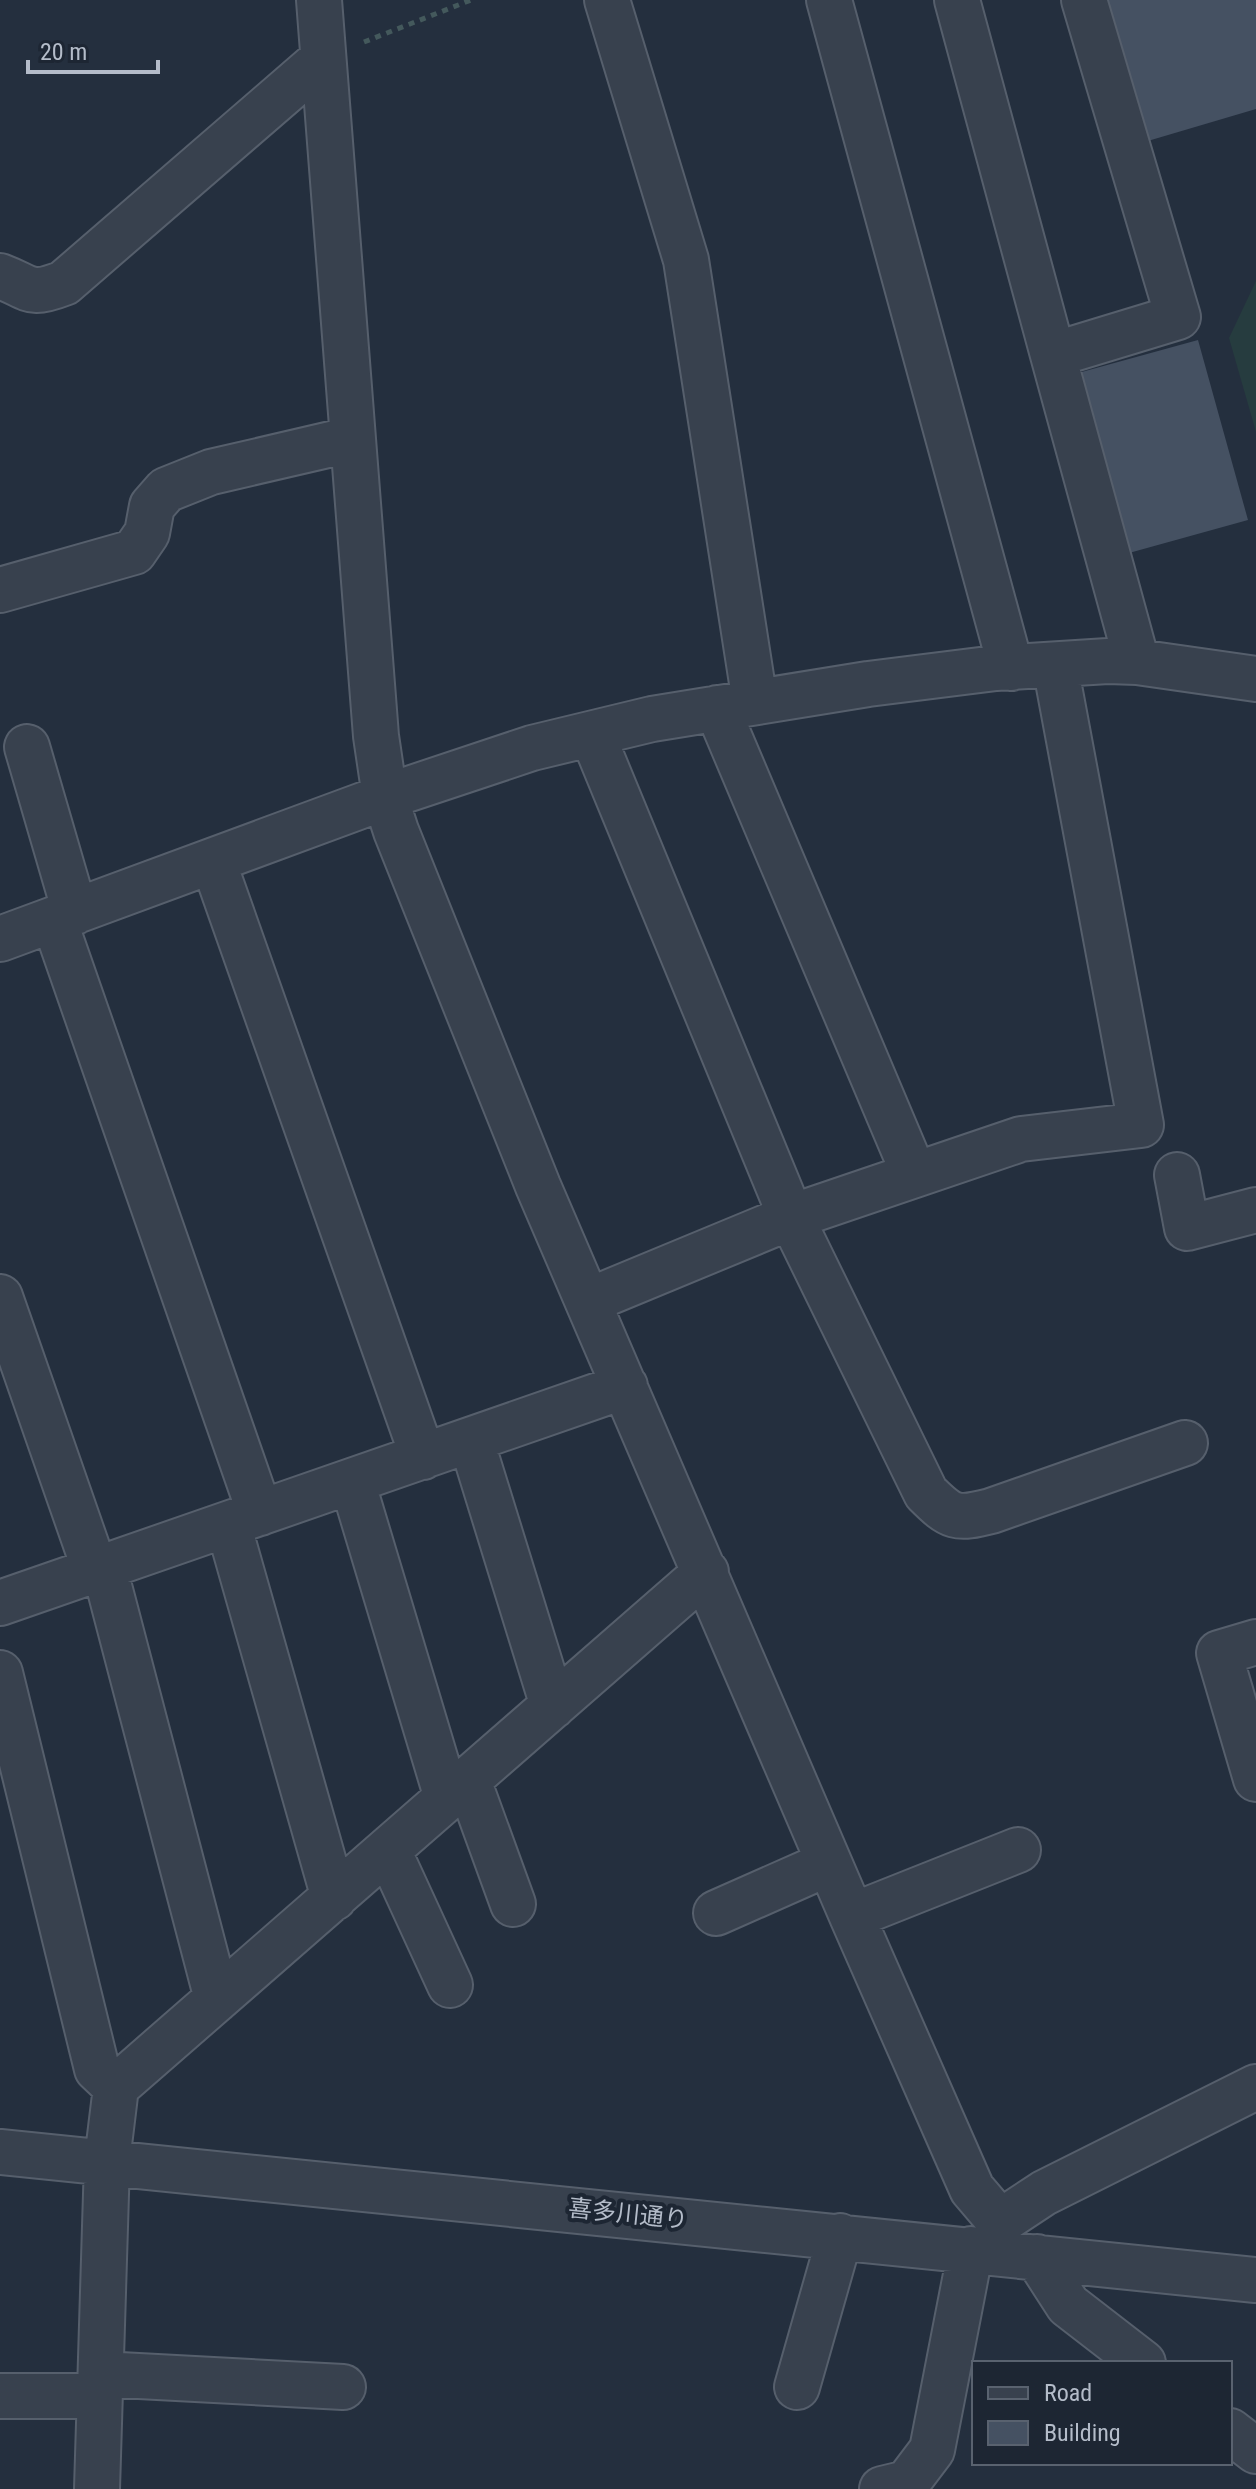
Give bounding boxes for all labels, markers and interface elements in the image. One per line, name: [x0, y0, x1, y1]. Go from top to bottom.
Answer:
scale bar: [28, 24, 158, 74]
text: 20 m: [40, 38, 87, 66]
street label: 喜多川通り: [567, 2194, 689, 2234]
legend: [972, 2361, 1232, 2465]
text: Road: [1044, 2379, 1092, 2407]
text: Building: [1044, 2419, 1121, 2447]

